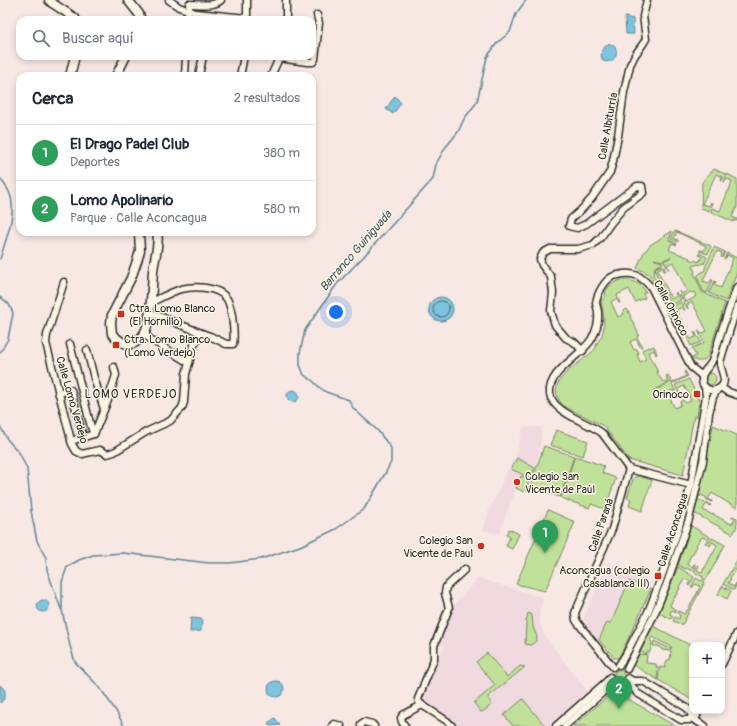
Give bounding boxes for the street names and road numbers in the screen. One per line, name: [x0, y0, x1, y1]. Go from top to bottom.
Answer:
street label: Calle Albiturría: [596, 91, 620, 161]
street label: Calle Orinoco: [651, 278, 691, 338]
street label: Calle Lomo Verdejo: [53, 355, 91, 445]
street label: Calle Aconcagua: [655, 492, 691, 568]
street label: Calle Paraná: [586, 497, 616, 553]

